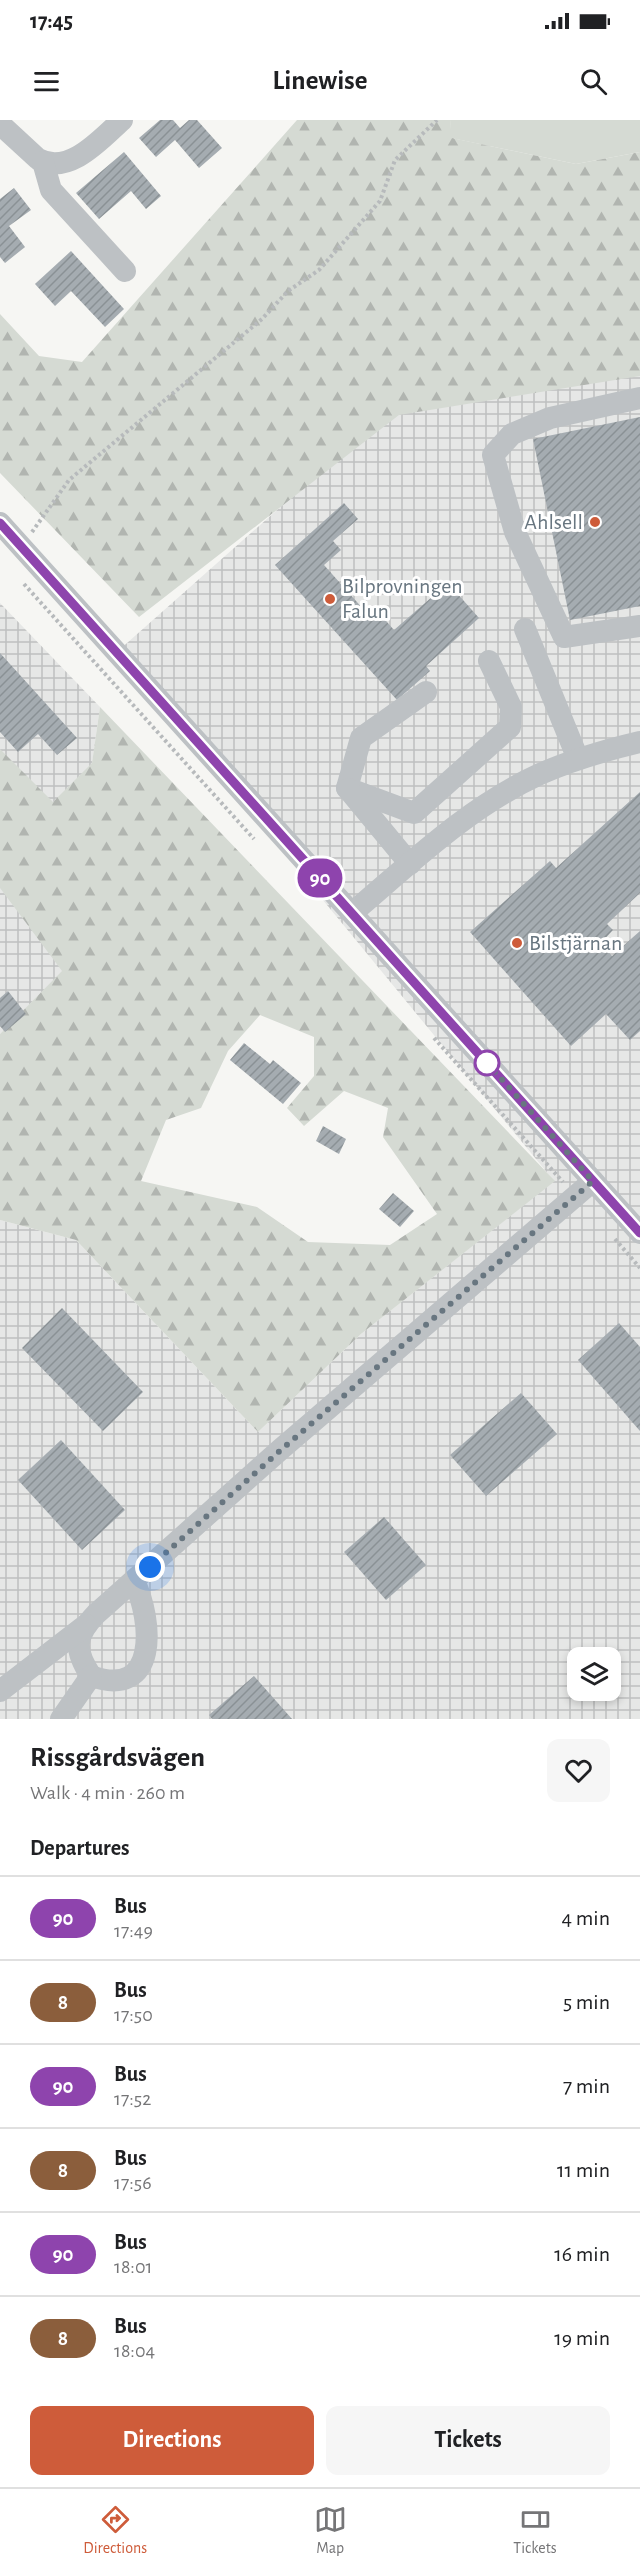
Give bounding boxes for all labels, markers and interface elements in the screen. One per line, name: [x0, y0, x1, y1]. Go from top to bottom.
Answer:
text: 17:45: [30, 10, 73, 32]
icon: menu: [30, 65, 63, 98]
icon: search: [577, 65, 610, 98]
text: Linewise: [273, 67, 367, 94]
place label: Ahlsell: [524, 511, 583, 533]
marker: Ahlsell: [588, 515, 602, 529]
place label: Bilprovningen Falun: [342, 575, 463, 622]
marker: Bilprovningen Falun: [323, 592, 337, 606]
line badge: 90: [293, 858, 347, 897]
text: 90: [309, 868, 331, 889]
place label: Bilstjärnan: [529, 932, 622, 954]
marker: Bilstjärnan: [510, 936, 524, 950]
unlabelled marker: [474, 1050, 500, 1076]
your location: [135, 1552, 165, 1582]
map controls: [567, 1647, 621, 1701]
button: layers: [567, 1647, 621, 1701]
button: heart: [547, 1739, 610, 1802]
text: Rissgårdsvägen: [30, 1744, 205, 1772]
text: Walk · 4 min · 260 m: [30, 1783, 185, 1803]
text: Departures: [30, 1837, 130, 1859]
text: Bus: [114, 1895, 147, 1917]
text: 4 min: [562, 1907, 610, 1929]
text: 90: [52, 1908, 74, 1929]
text: 17:49: [114, 1921, 153, 1941]
text: Bus: [114, 1979, 147, 2001]
text: 5 min: [563, 1991, 610, 2013]
text: 8: [58, 1992, 68, 2013]
text: 17:50: [114, 2005, 153, 2025]
text: Bus: [114, 2063, 147, 2085]
text: 7 min: [563, 2075, 610, 2097]
text: 90: [52, 2076, 74, 2097]
text: 17:52: [114, 2089, 151, 2109]
text: Bus: [114, 2147, 147, 2169]
text: 11 min: [557, 2159, 610, 2181]
text: 8: [58, 2160, 68, 2181]
text: 17:56: [114, 2173, 152, 2193]
text: Bus: [114, 2231, 147, 2253]
text: 16 min: [554, 2243, 610, 2265]
text: 90: [52, 2244, 74, 2265]
text: 18:01: [114, 2257, 152, 2277]
text: Bus: [114, 2315, 147, 2337]
text: 19 min: [554, 2327, 610, 2349]
text: 8: [58, 2328, 68, 2349]
text: 18:04: [114, 2341, 155, 2361]
button: Directions: [30, 2406, 314, 2475]
button: Tickets: [326, 2406, 610, 2475]
tab: Directions: [83, 2503, 147, 2558]
tab: Map: [314, 2503, 347, 2558]
tab: Tickets: [513, 2503, 557, 2558]

